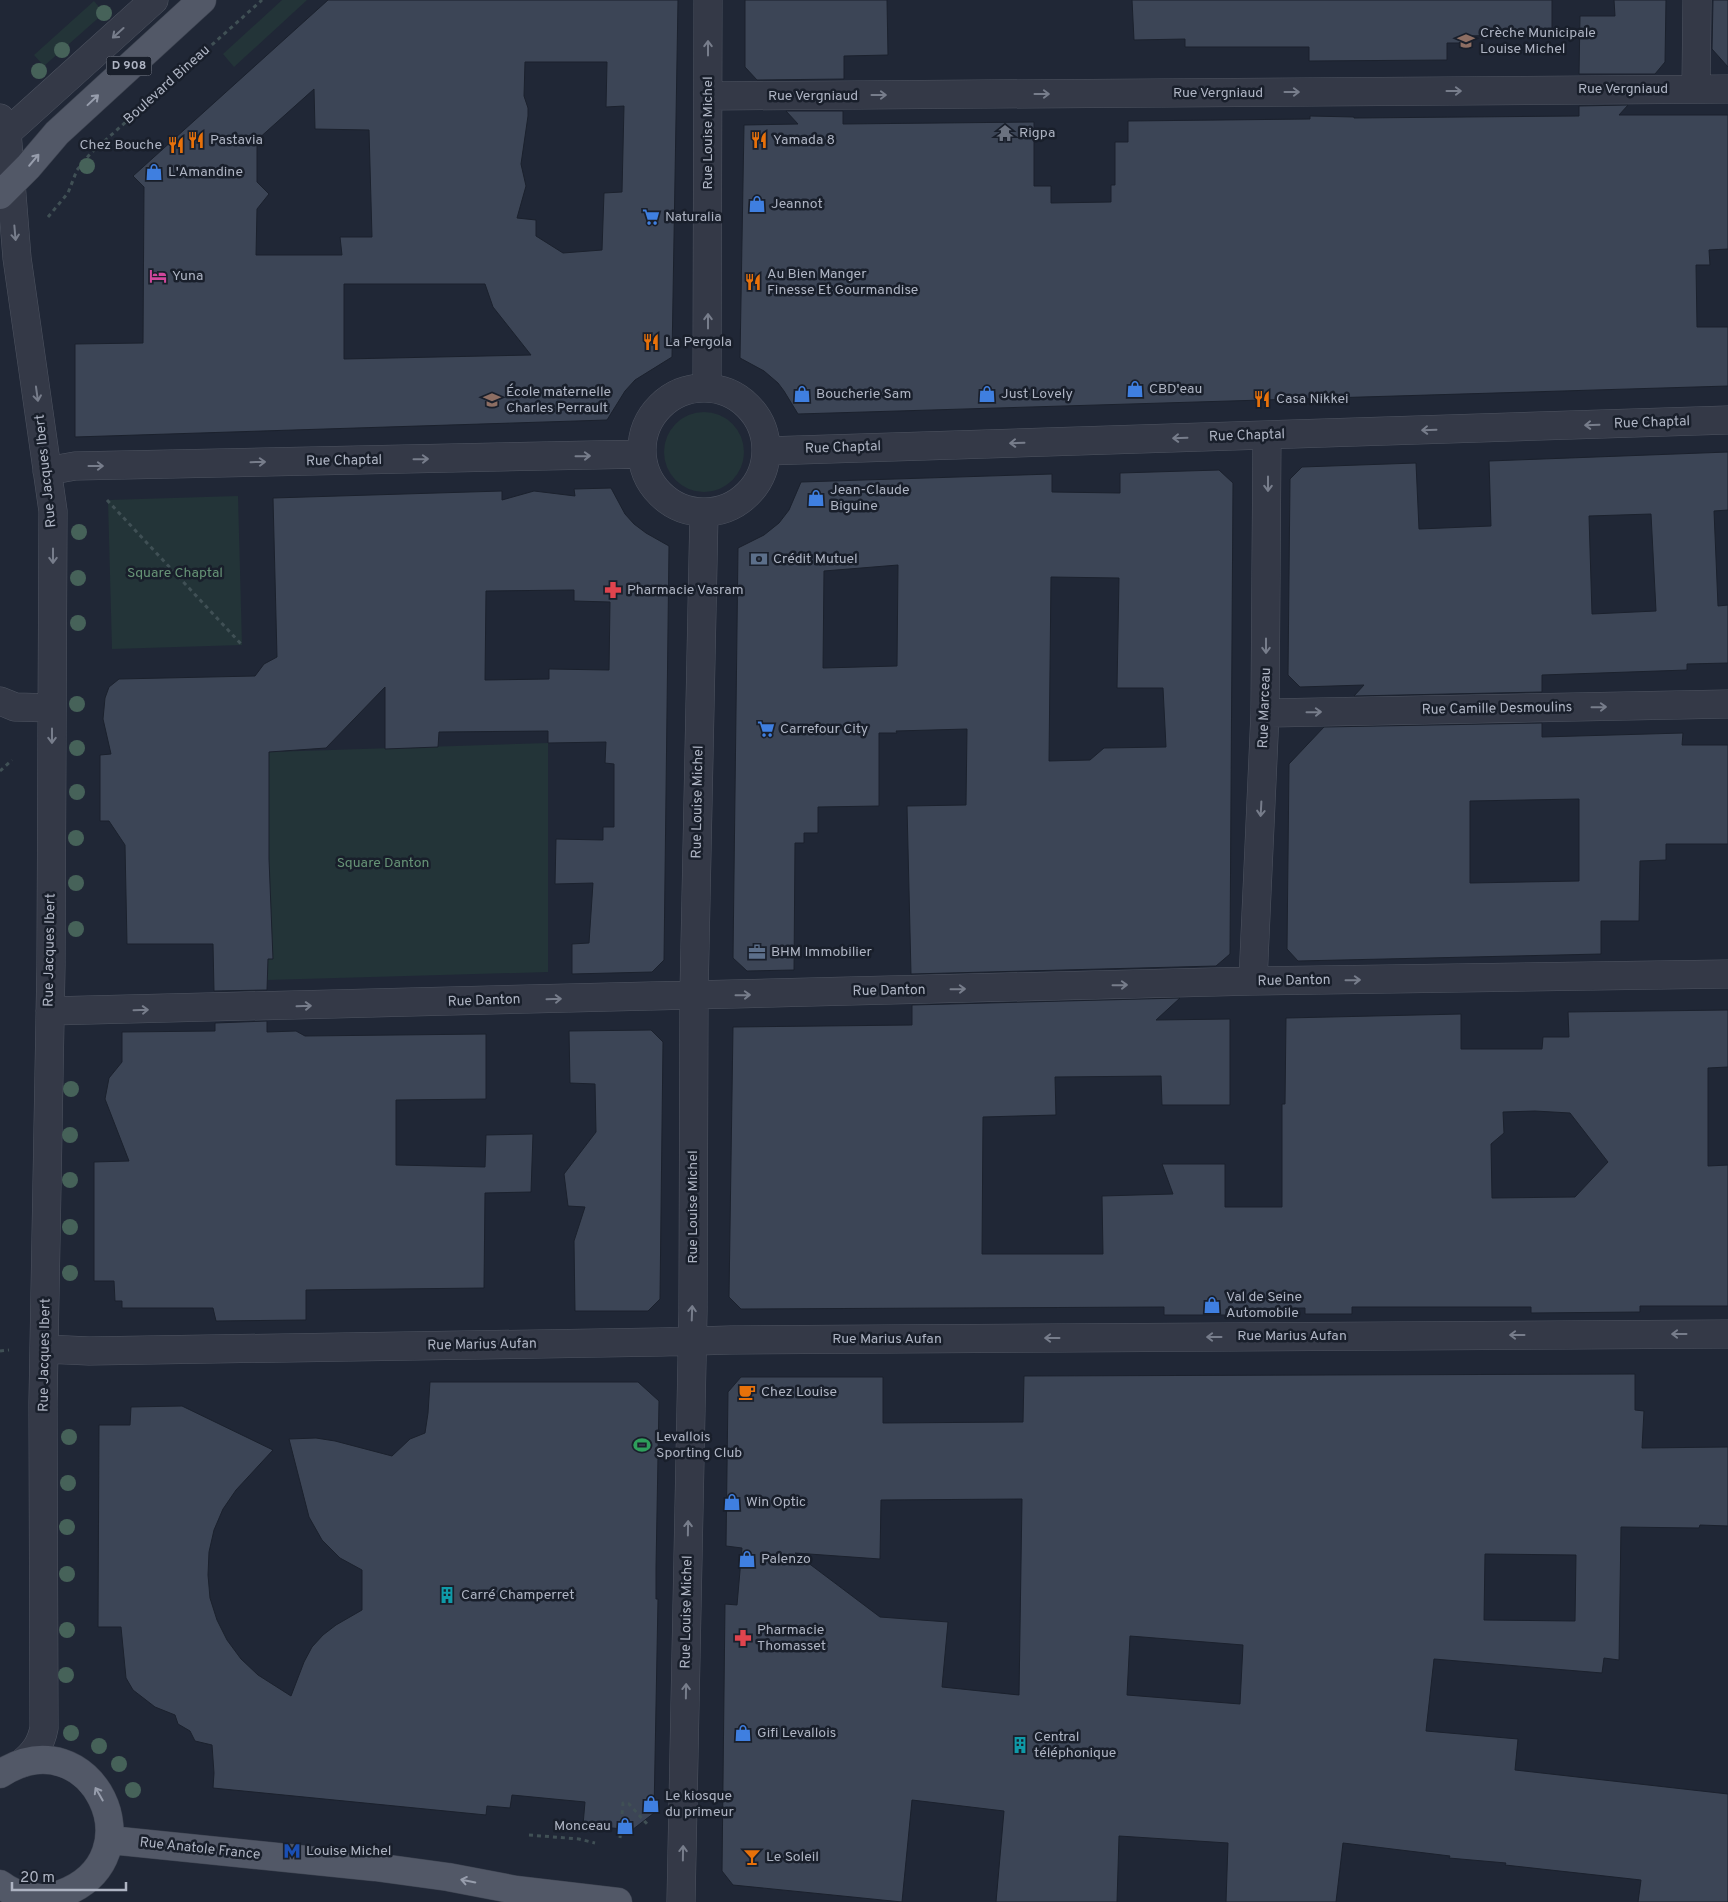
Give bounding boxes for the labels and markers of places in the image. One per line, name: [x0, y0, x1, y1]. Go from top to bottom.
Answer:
place label: Crèche Municipale Louise Michel: [1480, 25, 1596, 58]
school or university icon: Crèche Municipale Louise Michel: [1456, 31, 1476, 51]
temple icon: Rigpa: [995, 123, 1015, 143]
place label: Rigpa: [1019, 125, 1055, 142]
restaurant icon: Pastavia: [186, 130, 206, 150]
restaurant icon: Yamada 8: [749, 130, 769, 150]
place label: Pastavia: [210, 132, 263, 149]
place label: Yamada 8: [773, 132, 835, 149]
restaurant icon: Chez Bouche: [166, 135, 186, 155]
place label: Chez Bouche: [80, 137, 162, 154]
shop icon: L'Amandine: [144, 162, 164, 182]
place label: L'Amandine: [168, 164, 243, 181]
shop icon: Jeannot: [747, 194, 767, 214]
place label: Jeannot: [771, 196, 823, 213]
supermarket icon: Naturalia: [641, 207, 661, 227]
place label: Naturalia: [665, 209, 722, 226]
hotel icon: Yuna: [148, 266, 168, 286]
place label: Au Bien Manger Finesse Et Gourmandise: [767, 266, 918, 299]
place label: Yuna: [172, 268, 203, 285]
restaurant icon: Au Bien Manger Finesse Et Gourmandise: [743, 272, 763, 292]
restaurant icon: La Pergola: [641, 332, 661, 352]
place label: La Pergola: [665, 334, 732, 351]
shop icon: CBD'eau: [1125, 379, 1145, 399]
place label: CBD'eau: [1149, 381, 1202, 398]
place label: École maternelle Charles Perrault: [506, 383, 611, 417]
shop icon: Boucherie Sam: [792, 384, 812, 404]
shop icon: Just Lovely: [977, 384, 997, 404]
place label: Boucherie Sam: [816, 386, 911, 403]
place label: Just Lovely: [1001, 386, 1073, 403]
restaurant icon: Casa Nikkei: [1252, 389, 1272, 409]
school or university icon: École maternelle Charles Perrault: [482, 390, 502, 410]
place label: Casa Nikkei: [1276, 391, 1349, 408]
place label: Jean-Claude Biguine: [830, 482, 909, 515]
shop icon: Jean-Claude Biguine: [806, 488, 826, 508]
bank icon: Crédit Mutuel: [749, 549, 769, 569]
place label: Crédit Mutuel: [773, 551, 858, 568]
pharmacy icon: Pharmacie Vasram: [603, 580, 623, 600]
place label: Pharmacie Vasram: [627, 582, 744, 599]
supermarket icon: Carrefour City: [756, 719, 776, 739]
place label: Carrefour City: [780, 721, 868, 738]
office icon: BHM Immobilier: [747, 942, 767, 962]
place label: BHM Immobilier: [771, 944, 873, 961]
place label: Val de Seine Automobile: [1226, 1289, 1302, 1322]
shop icon: Val de Seine Automobile: [1202, 1295, 1222, 1315]
cafe icon: Chez Louise: [737, 1382, 757, 1402]
place label: Chez Louise: [761, 1384, 837, 1401]
place label: Levallois Sporting Club: [656, 1429, 742, 1462]
sports icon: Levallois Sporting Club: [632, 1435, 652, 1455]
shop icon: Win Optic: [722, 1492, 742, 1512]
place label: Win Optic: [746, 1494, 806, 1511]
shop icon: Palenzo: [737, 1549, 757, 1569]
place label: Palenzo: [761, 1551, 811, 1568]
building icon: Carré Champerret: [437, 1585, 457, 1605]
place label: Carré Champerret: [461, 1587, 574, 1604]
place label: Pharmacie Thomasset: [757, 1622, 826, 1655]
pharmacy icon: Pharmacie Thomasset: [733, 1628, 753, 1648]
shop icon: Gifi Levallois: [733, 1723, 753, 1743]
place label: Gifi Levallois: [757, 1725, 836, 1742]
place label: Central téléphonique: [1034, 1729, 1116, 1762]
building icon: Central téléphonique: [1010, 1735, 1030, 1755]
place label: Le kiosque du primeur: [665, 1788, 734, 1821]
shop icon: Le kiosque du primeur: [641, 1794, 661, 1814]
shop icon: Monceau: [615, 1816, 635, 1836]
place label: Monceau: [554, 1818, 611, 1835]
metro station icon: Louise Michel: [282, 1841, 302, 1861]
place label: Louise Michel: [306, 1843, 391, 1860]
bar icon: Le Soleil: [742, 1847, 762, 1867]
place label: Le Soleil: [766, 1849, 819, 1866]

